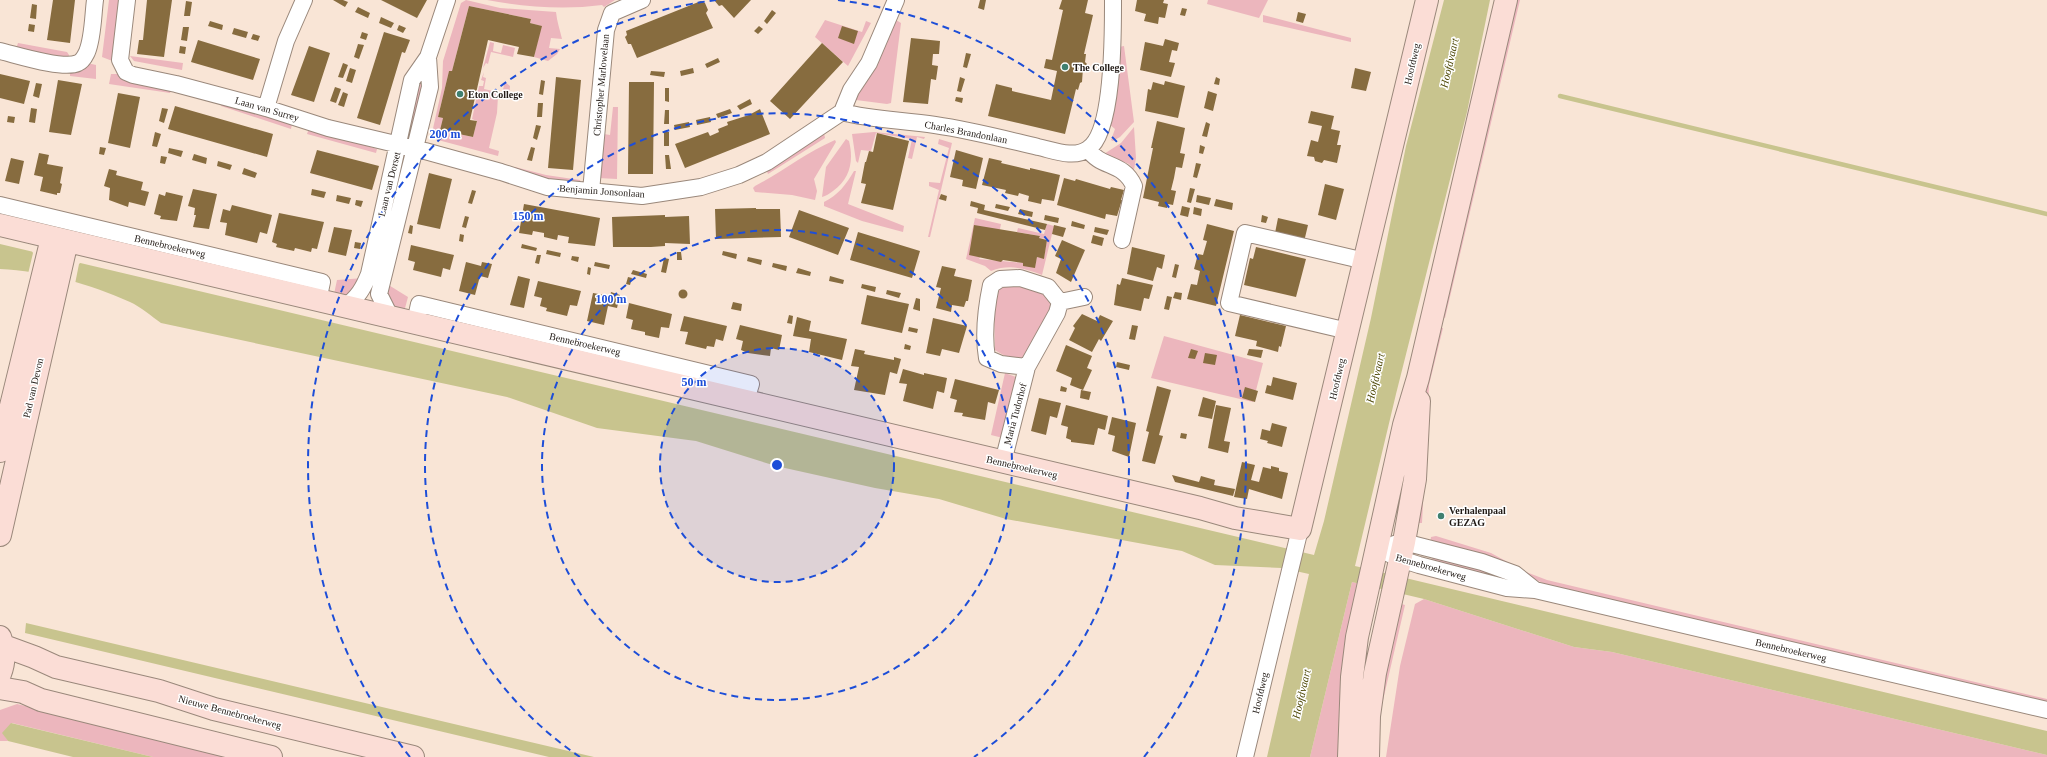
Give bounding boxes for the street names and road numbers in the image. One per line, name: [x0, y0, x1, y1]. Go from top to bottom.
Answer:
street label: Christopher Marlowelaan: [591, 33, 611, 137]
street label: Hoofdweg: [1402, 42, 1422, 86]
street label: Laan van Surrey: [234, 95, 300, 123]
street label: Charles Brandonlaan: [924, 119, 1008, 145]
street label: Laan van Dorset: [376, 150, 402, 217]
street label: Benjamin Jonsonlaan: [559, 183, 645, 199]
street label: Bennebroekerweg: [133, 232, 207, 260]
street label: Bennebroekerweg: [548, 330, 622, 358]
street label: Pad van Devon: [21, 357, 45, 419]
street label: Hoofdweg: [1327, 357, 1347, 401]
street label: Maria Tudorhof: [1001, 381, 1029, 446]
street label: Bennebroekerweg: [985, 453, 1059, 481]
street label: Bennebroekerweg: [1395, 552, 1467, 582]
street label: Bennebroekerweg: [1754, 636, 1828, 664]
street label: Hoofdweg: [1250, 671, 1270, 715]
street label: Nieuwe Bennebroekerweg: [177, 693, 283, 731]

